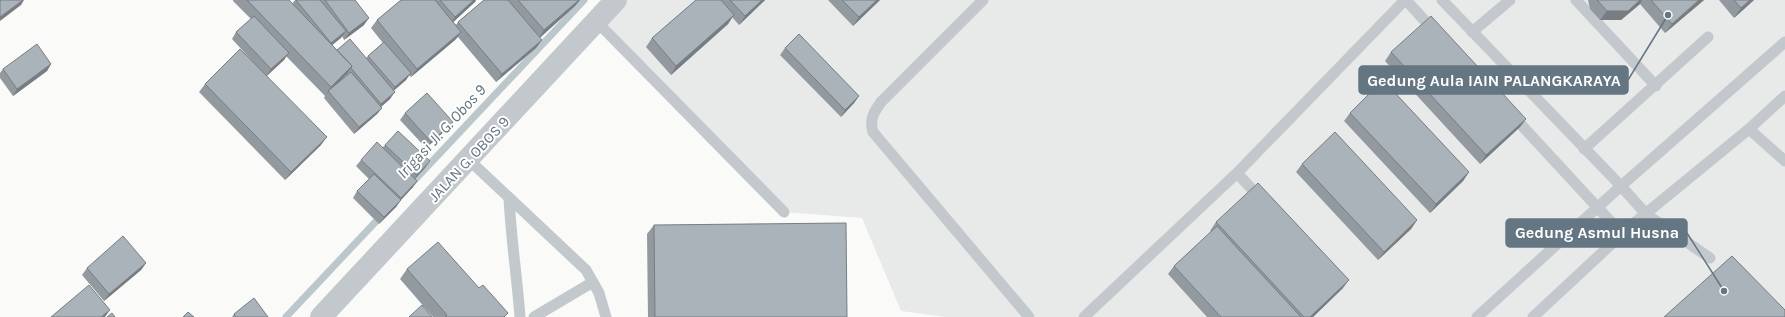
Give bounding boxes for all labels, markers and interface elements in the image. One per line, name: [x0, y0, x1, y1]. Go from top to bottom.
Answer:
callout: Gedung Aula IAIN PALANGKARAYA: [1359, 66, 1628, 94]
text: Gedung Aula IAIN PALANGKARAYA: [1367, 71, 1621, 90]
water label: Irigasi Jl. G. Obos 9: [393, 80, 490, 182]
street label: JALAN G. OBOS 9: [425, 113, 513, 205]
callout: Gedung Asmul Husna: [1506, 219, 1687, 247]
text: Gedung Asmul Husna: [1515, 223, 1679, 242]

